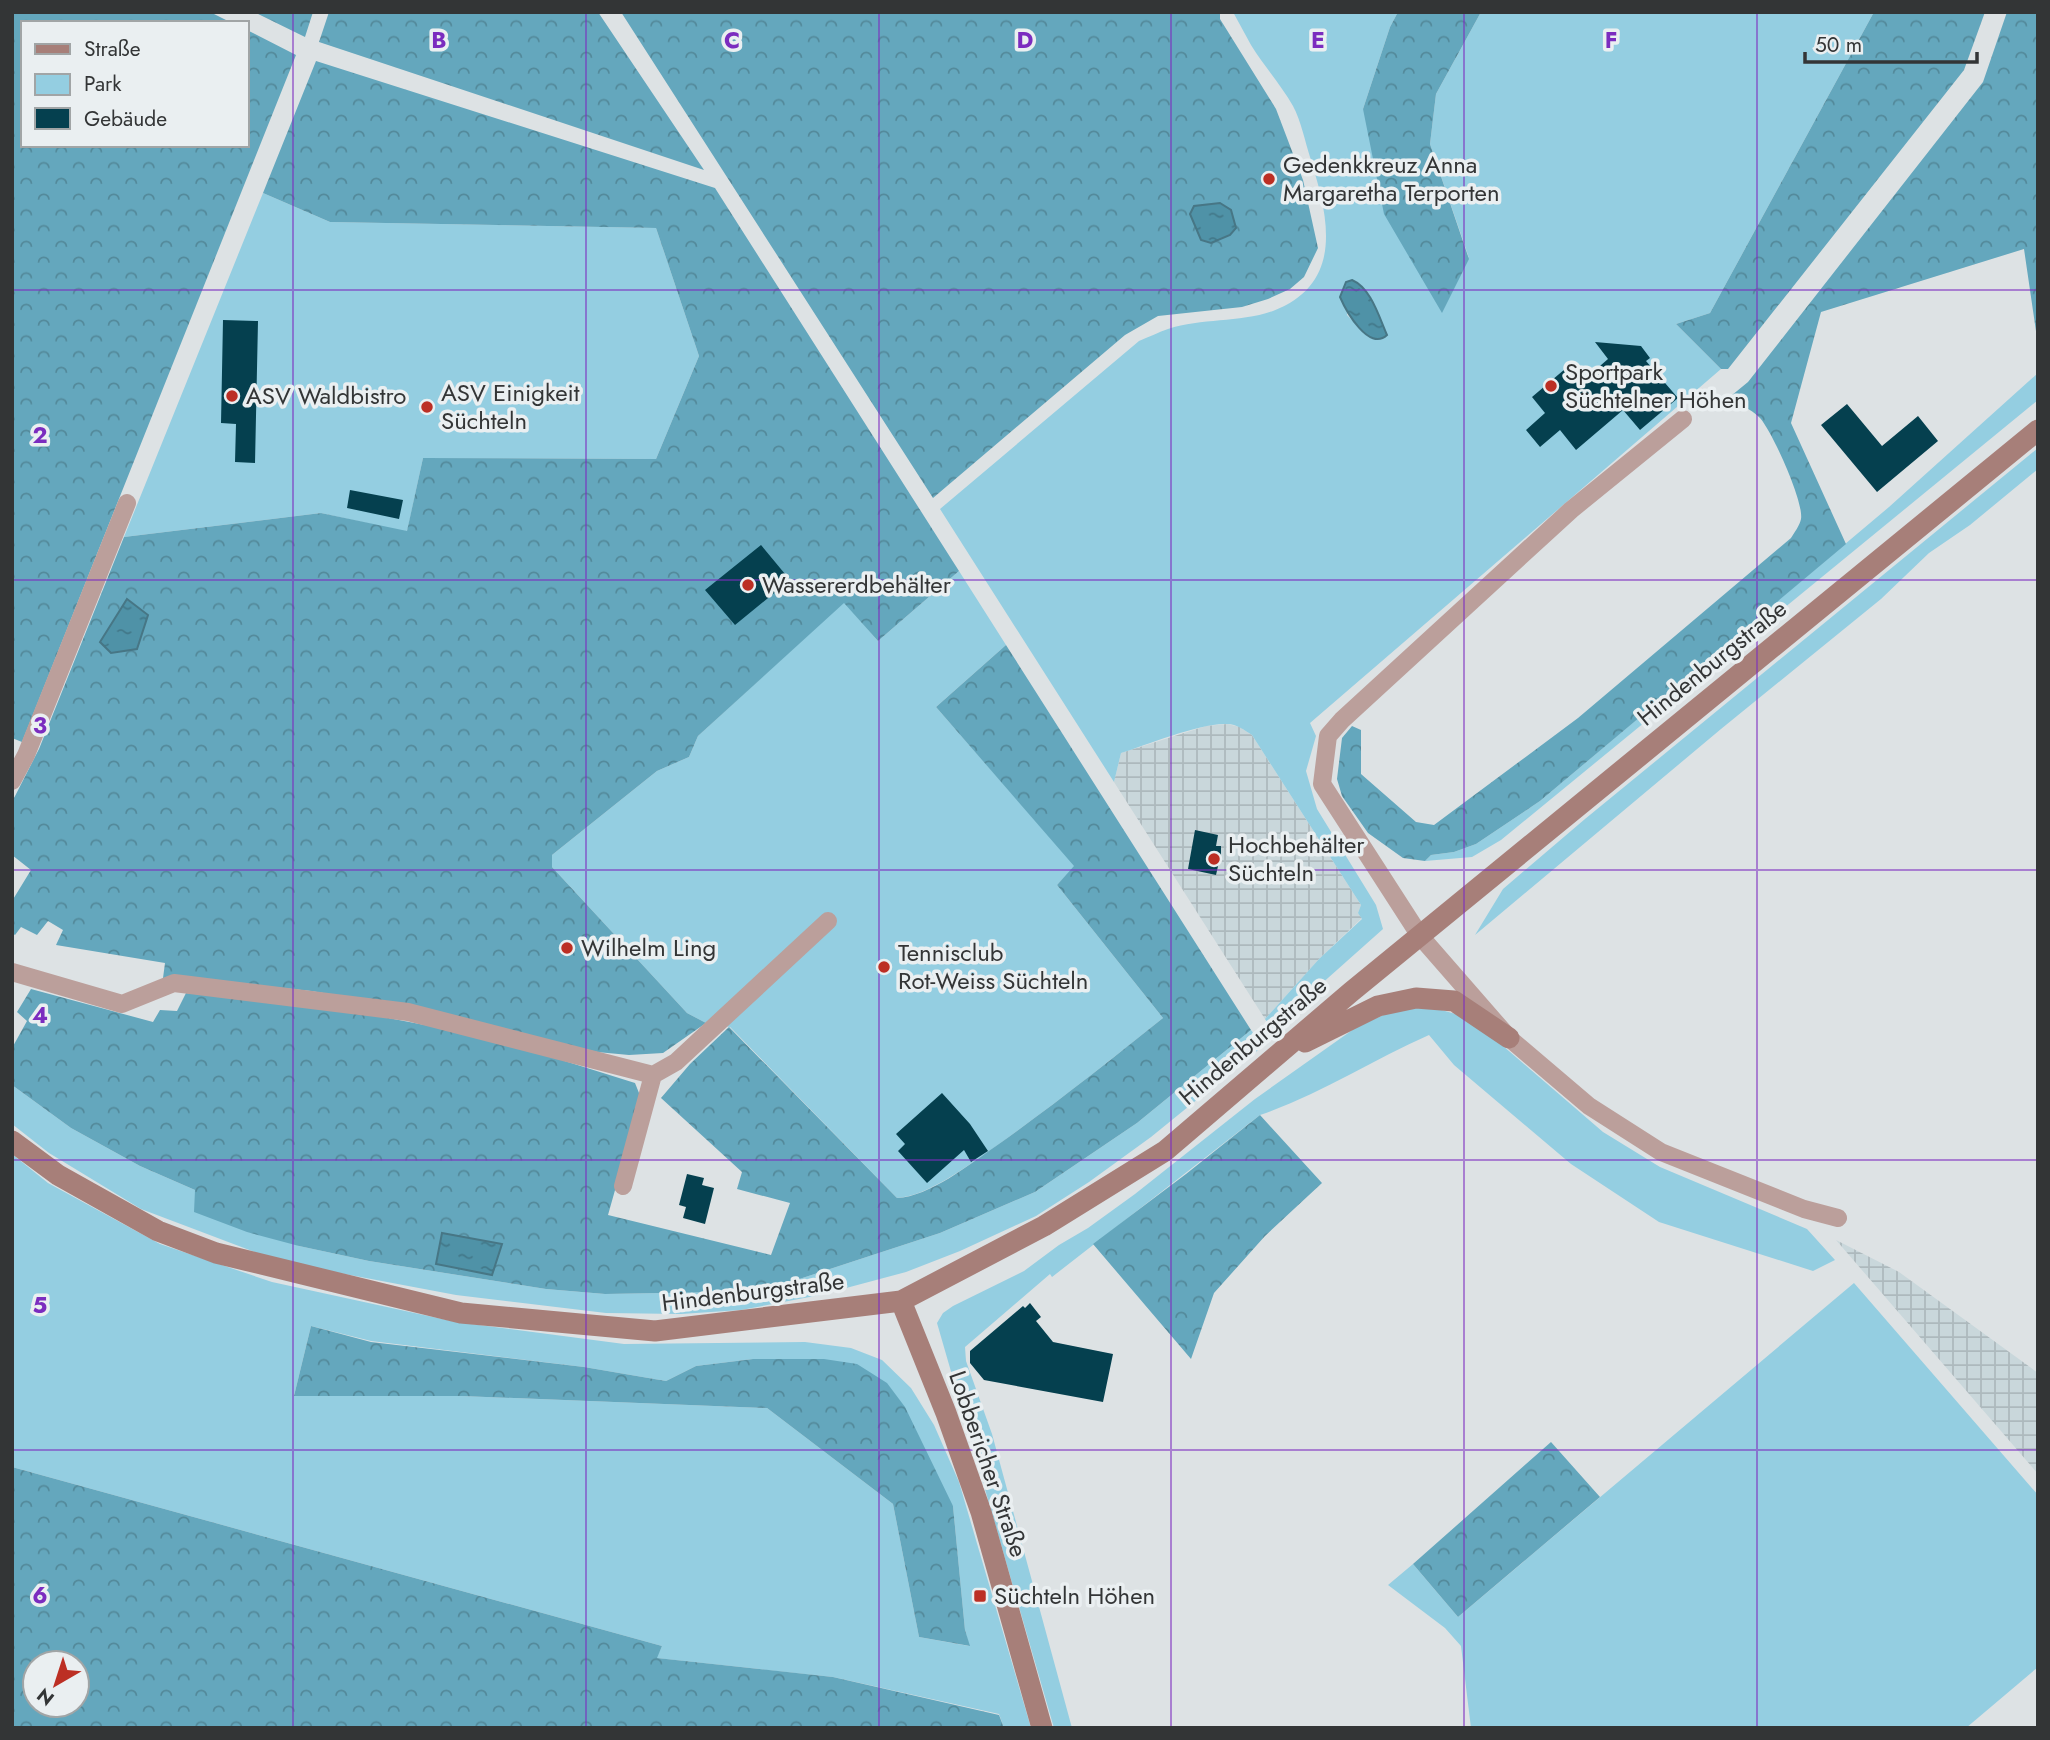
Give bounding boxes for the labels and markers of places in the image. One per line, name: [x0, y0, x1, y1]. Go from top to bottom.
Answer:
place label: Gedenkkreuz Anna Margaretha Terporten: [1283, 147, 1500, 210]
marker: Gedenkkreuz Anna Margaretha Terporten: [1261, 171, 1277, 187]
place label: Sportpark Süchtelner Höhen: [1565, 354, 1747, 417]
place label: ASV Einigkeit Süchteln: [441, 375, 580, 438]
place label: ASV Waldbistro: [246, 378, 406, 413]
marker: Sportpark Süchtelner Höhen: [1543, 378, 1559, 394]
marker: ASV Waldbistro: [224, 388, 240, 404]
marker: ASV Einigkeit Süchteln: [419, 399, 435, 415]
place label: Wassererdbehälter: [762, 567, 952, 602]
marker: Wassererdbehälter: [740, 577, 756, 593]
place label: Hochbehälter Süchteln: [1228, 827, 1365, 890]
marker: Hochbehälter Süchteln: [1206, 851, 1222, 867]
place label: Wilhelm Ling: [581, 930, 716, 965]
place label: Tennisclub Rot-Weiss Süchteln: [898, 935, 1088, 998]
marker: Wilhelm Ling: [559, 940, 575, 956]
marker: Tennisclub Rot-Weiss Süchteln: [876, 959, 892, 975]
place label: Süchteln Höhen: [994, 1578, 1155, 1613]
marker: Süchteln Höhen: [972, 1588, 988, 1604]

